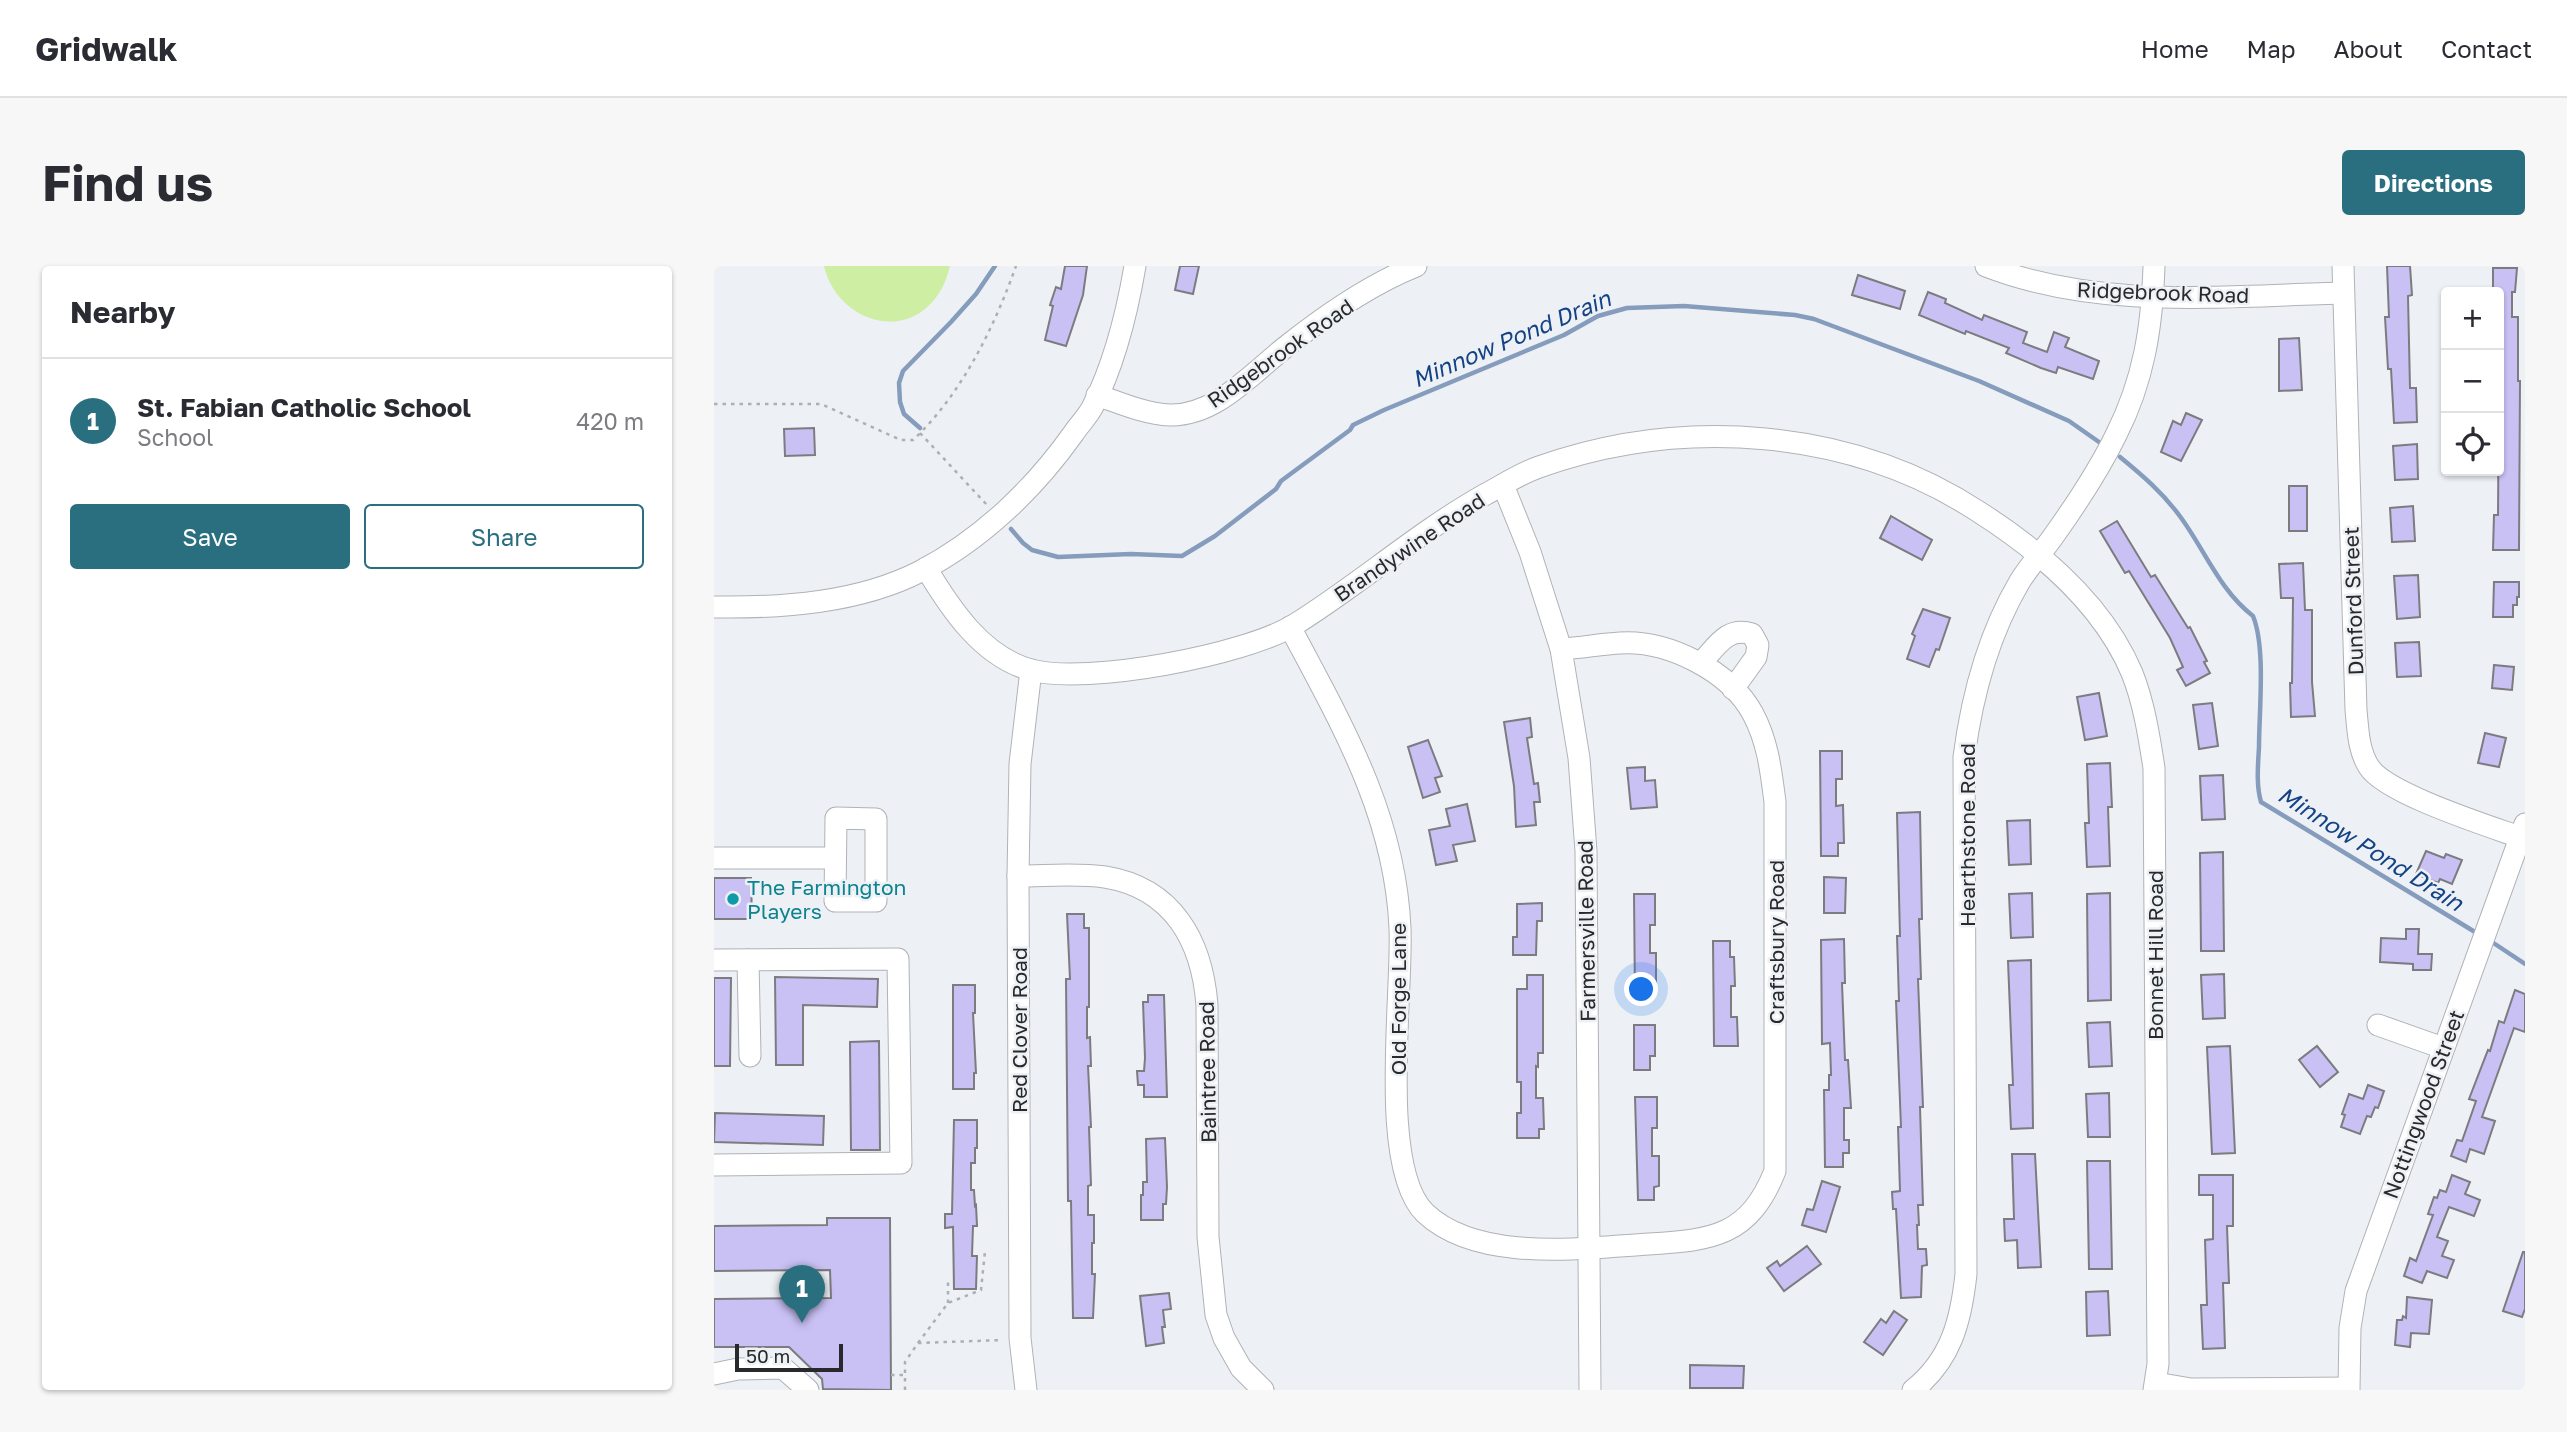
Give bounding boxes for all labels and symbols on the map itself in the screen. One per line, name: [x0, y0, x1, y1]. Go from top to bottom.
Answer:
street label: Ridgebrook Road: [2076, 276, 2250, 308]
water label: Minnow Pond Drain: [1407, 283, 1615, 393]
street label: Ridgebrook Road: [1202, 293, 1358, 413]
street label: Brandywine Road: [1329, 487, 1489, 607]
street label: Dunford Street: [2337, 526, 2369, 676]
street label: Hearthstone Road: [1954, 743, 1980, 927]
water label: Minnow Pond Drain: [2273, 780, 2469, 917]
street label: Farmersville Road: [1571, 840, 1601, 1022]
street label: Craftsbury Road: [1763, 860, 1789, 1024]
street label: Bonnet Hill Road: [2142, 870, 2168, 1040]
place label: The Farmington Players: [747, 874, 906, 924]
marker: The Farmington Players: [725, 891, 741, 907]
street label: Old Forge Lane: [1385, 923, 1411, 1075]
street label: Red Clover Road: [1006, 947, 1032, 1113]
your location: [1624, 972, 1658, 1006]
street label: Baintree Road: [1193, 1001, 1221, 1143]
street label: Nottingwood Street: [2377, 1006, 2469, 1202]
pin: 1: [779, 1265, 825, 1323]
scale bar: [735, 1341, 844, 1373]

